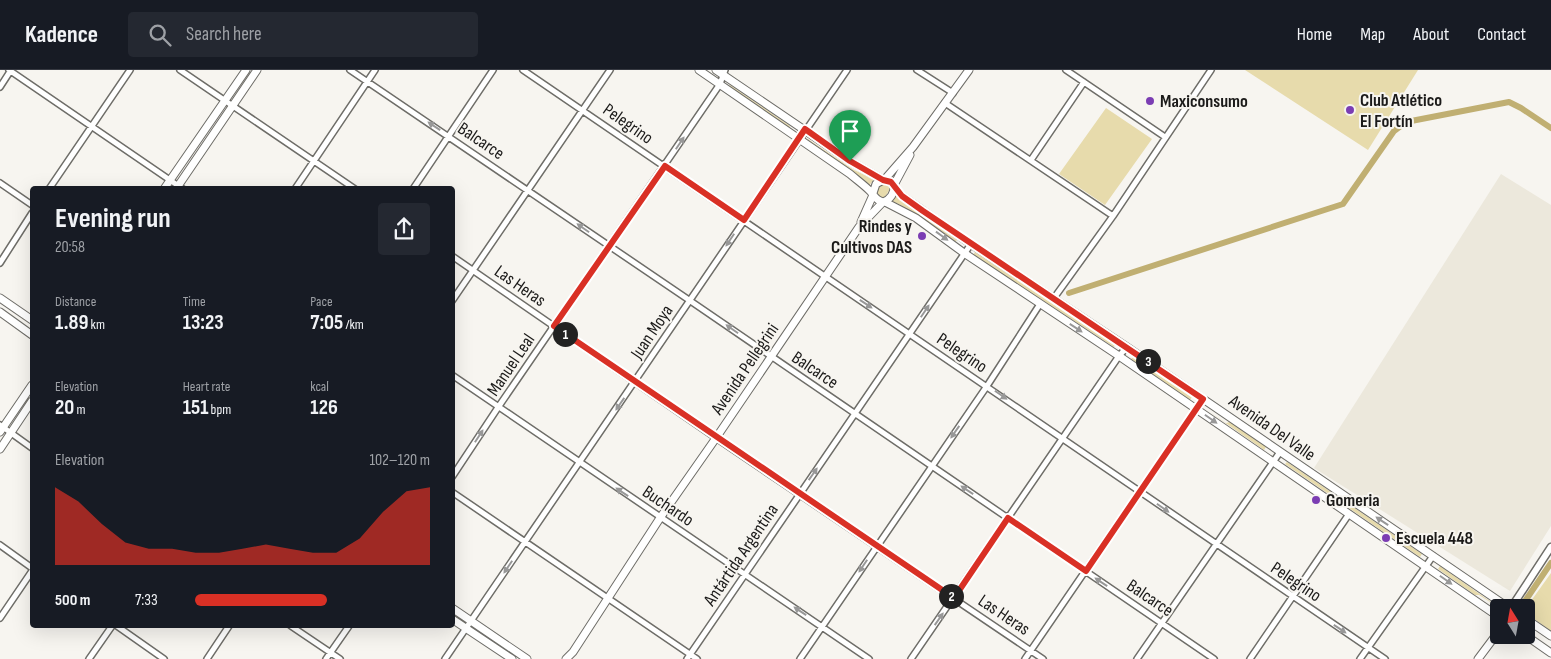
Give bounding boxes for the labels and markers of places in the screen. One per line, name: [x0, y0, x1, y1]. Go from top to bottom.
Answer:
place label: Club Atlético El Fortín: [1360, 90, 1442, 132]
place label: Maxiconsumo: [1160, 91, 1248, 112]
marker: Maxiconsumo: [1144, 95, 1156, 107]
marker: Club Atlético El Fortín: [1344, 104, 1356, 116]
pin: [829, 110, 871, 161]
place label: Rindes y Cultivos DAS: [831, 216, 913, 258]
marker: Rindes y Cultivos DAS: [916, 230, 928, 242]
pin: 1: [552, 322, 578, 346]
pin: 3: [1136, 348, 1160, 374]
place label: Gomeria: [1326, 490, 1380, 511]
marker: Gomeria: [1310, 494, 1322, 506]
place label: Escuela 448: [1396, 528, 1473, 549]
marker: Escuela 448: [1380, 532, 1392, 544]
pin: 2: [938, 584, 964, 608]

